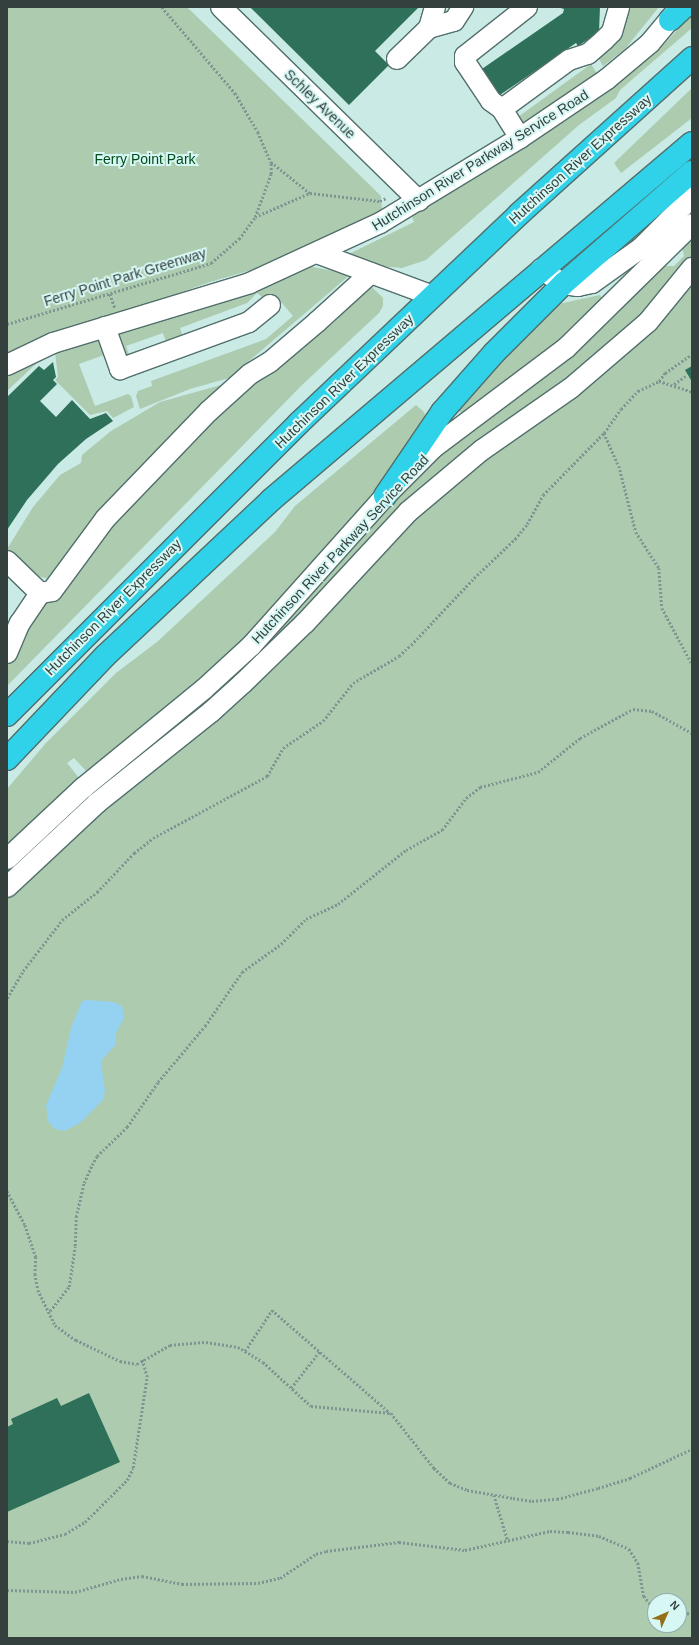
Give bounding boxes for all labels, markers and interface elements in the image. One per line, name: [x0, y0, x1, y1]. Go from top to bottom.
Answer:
street label: Schley Avenue: [281, 66, 359, 142]
street label: Hutchinson River Parkway Service Road: [369, 86, 591, 234]
street label: Hutchinson River Expressway: [505, 91, 655, 227]
park label: Ferry Point Park: [94, 151, 196, 167]
street label: Ferry Point Park Greenway: [42, 244, 208, 310]
street label: Hutchinson River Expressway: [271, 310, 417, 452]
street label: Hutchinson River Parkway Service Road: [248, 451, 432, 647]
street label: Hutchinson River Expressway: [41, 535, 185, 679]
north arrow: [647, 1593, 687, 1633]
text: N: [668, 1598, 682, 1612]

